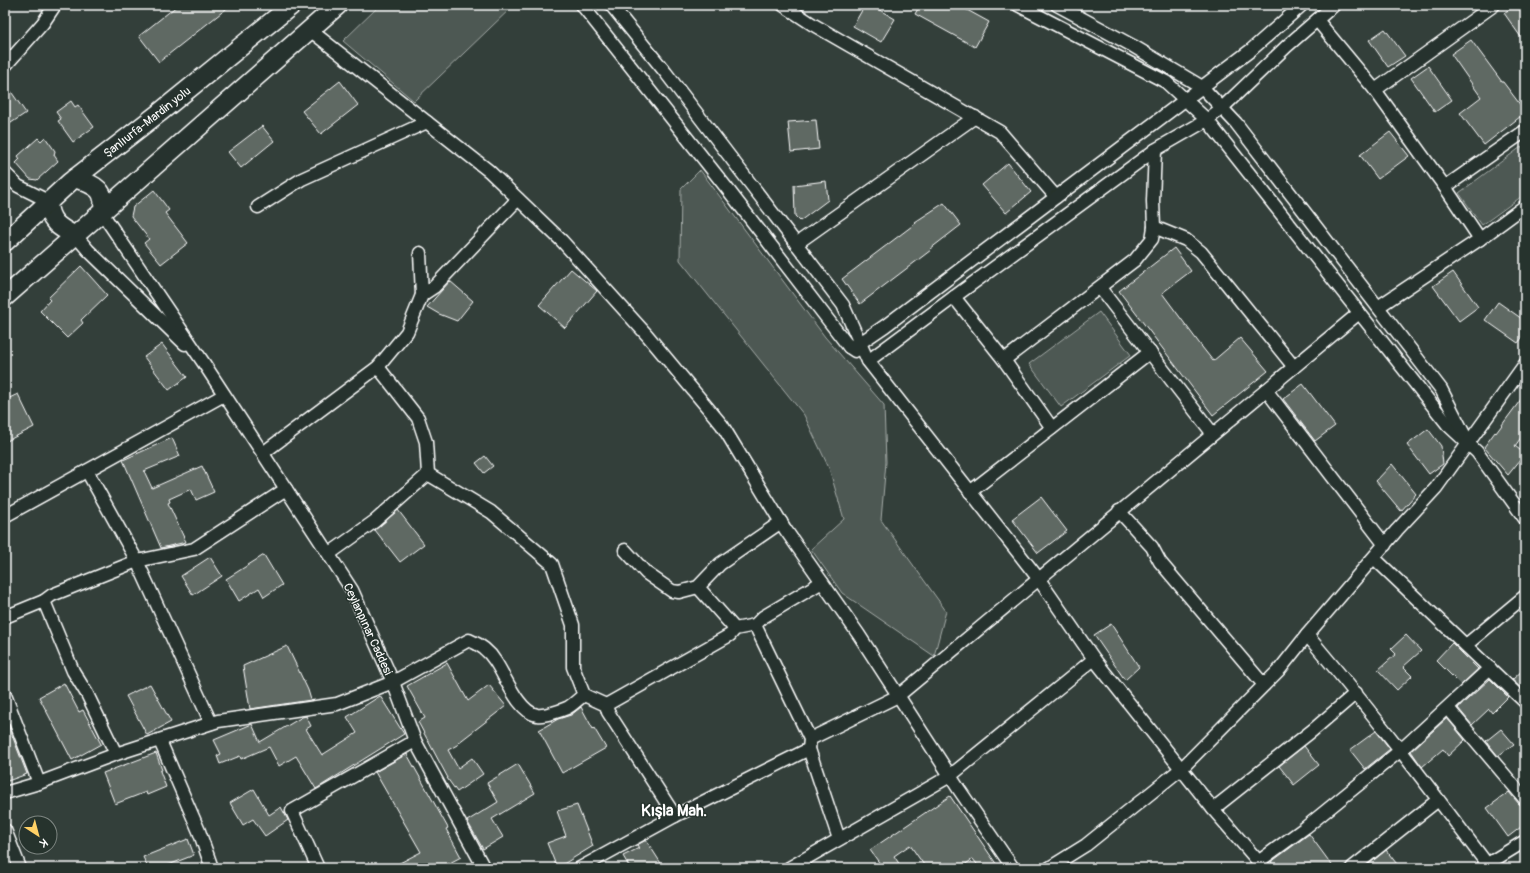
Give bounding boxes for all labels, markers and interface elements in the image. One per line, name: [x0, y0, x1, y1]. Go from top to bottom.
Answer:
street label: Şanlıurfa-Mardin yolu: [101, 84, 194, 161]
street label: Ceylanpınar Caddesi: [340, 581, 395, 678]
district label: Kışla Mah.: [641, 801, 707, 821]
north arrow: [18, 815, 58, 855]
text: K: [37, 835, 50, 850]

